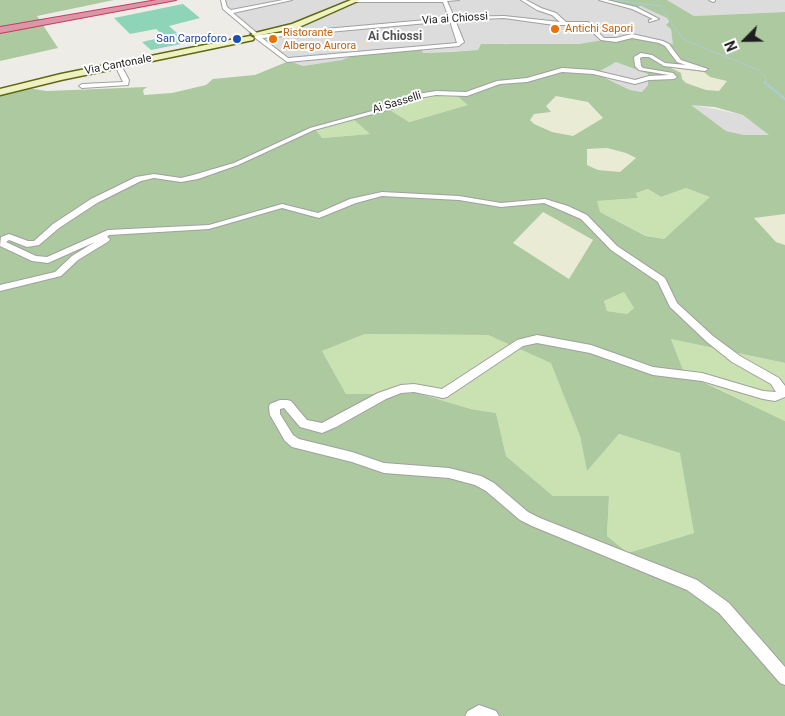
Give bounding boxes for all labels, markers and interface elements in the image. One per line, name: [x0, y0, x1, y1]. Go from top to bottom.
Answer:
street label: Via ai Chiossi: [422, 10, 488, 28]
north arrow: [720, 15, 770, 65]
place label: Antichi Sapori: [565, 22, 633, 36]
marker: Antichi Sapori: [549, 23, 561, 35]
place label: Ristorante Albergo Aurora: [283, 26, 356, 52]
district label: Ai Chiossi: [368, 30, 422, 44]
place label: San Carpoforo: [156, 32, 227, 46]
marker: San Carpoforo: [231, 33, 243, 45]
marker: Ristorante Albergo Aurora: [267, 33, 279, 45]
text: N: [722, 38, 740, 54]
street label: Via Cantonale: [83, 52, 153, 78]
street label: Ai Sasselli: [371, 89, 423, 117]

